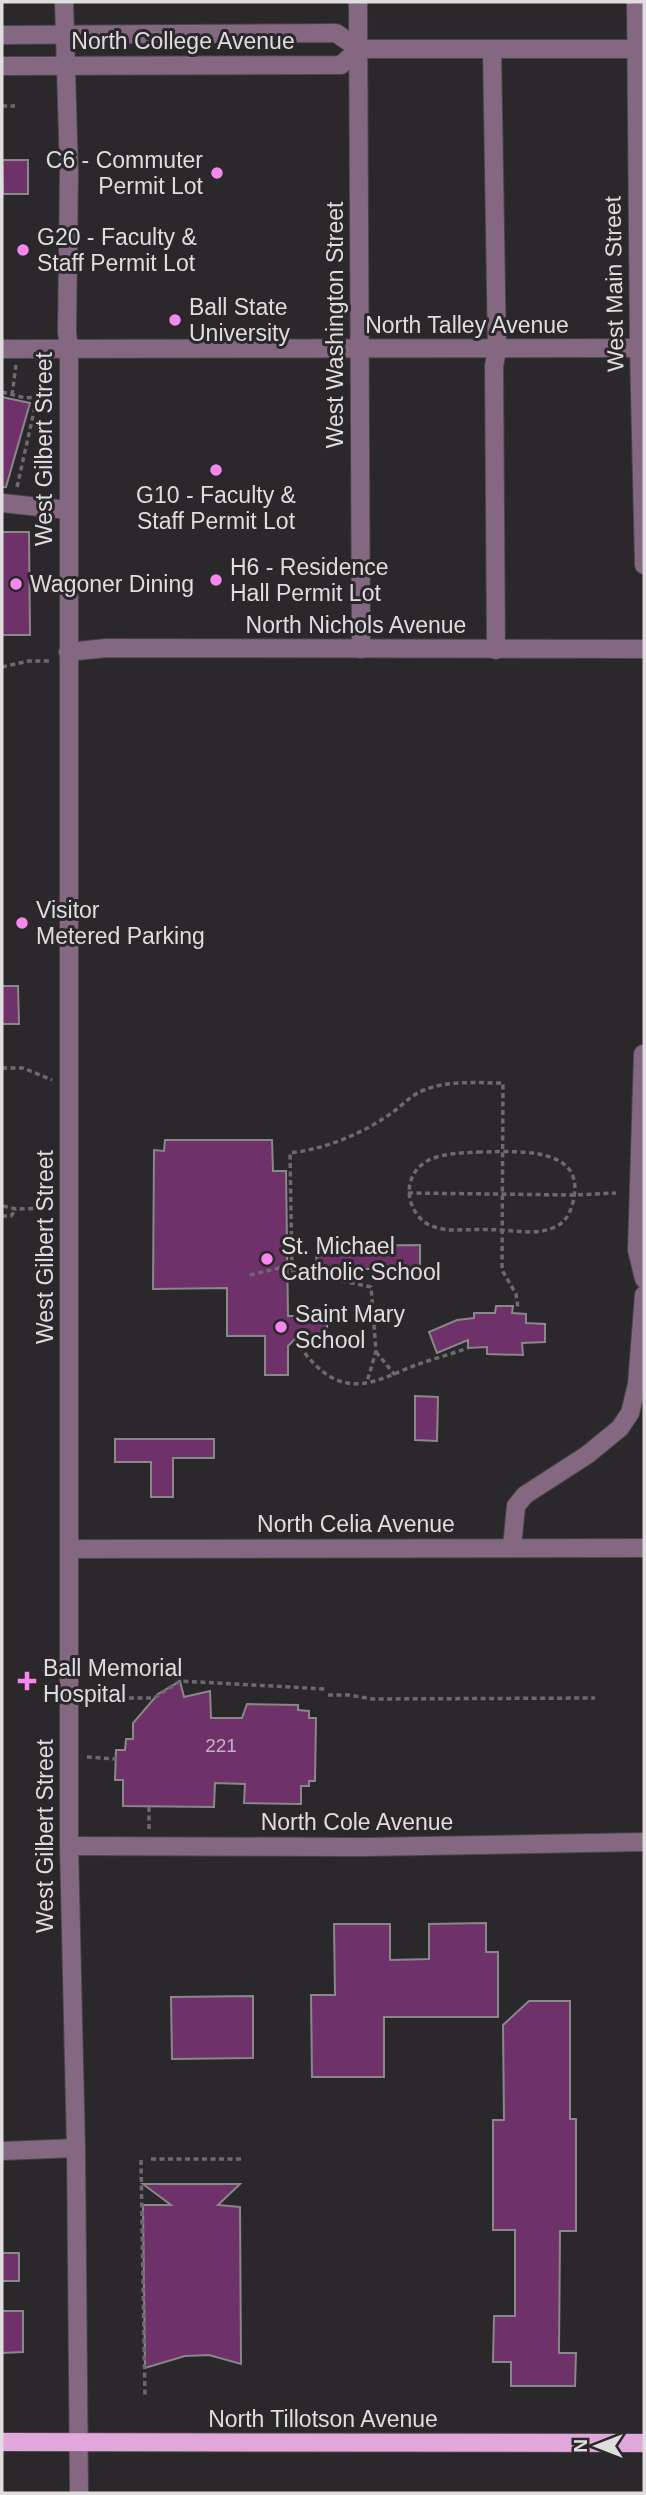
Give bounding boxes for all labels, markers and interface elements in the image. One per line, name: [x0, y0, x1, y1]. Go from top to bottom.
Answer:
street label: North College Avenue: [71, 28, 295, 54]
place label: C6 - Commuter Permit Lot: [46, 147, 204, 199]
marker: C6 - Commuter Permit Lot: [209, 165, 225, 181]
street label: West Main Street: [599, 195, 629, 372]
street label: West Washington Street: [322, 201, 348, 448]
place label: G20 - Faculty & Staff Permit Lot: [37, 224, 197, 276]
marker: G20 - Faculty & Staff Permit Lot: [15, 242, 31, 258]
place label: Ball State University: [189, 294, 290, 346]
marker: Ball State University: [167, 312, 183, 328]
street label: North Talley Avenue: [365, 312, 569, 338]
street label: West Gilbert Street: [31, 351, 57, 546]
marker: G10 - Faculty & Staff Permit Lot: [208, 462, 224, 478]
place label: G10 - Faculty & Staff Permit Lot: [136, 482, 296, 534]
place label: H6 - Residence Hall Permit Lot: [230, 554, 389, 606]
place label: Wagoner Dining: [30, 571, 194, 597]
marker: H6 - Residence Hall Permit Lot: [208, 572, 224, 588]
marker: Wagoner Dining: [8, 576, 24, 592]
street label: North Nichols Avenue: [246, 612, 466, 638]
place label: Visitor Metered Parking: [36, 897, 205, 949]
marker: Visitor Metered Parking: [14, 915, 30, 931]
street label: West Gilbert Street: [32, 1149, 58, 1344]
place label: St. Michael Catholic School: [281, 1233, 441, 1285]
marker: St. Michael Catholic School: [259, 1251, 275, 1267]
place label: Saint Mary School: [295, 1301, 405, 1353]
marker: Saint Mary School: [273, 1319, 289, 1335]
street label: North Celia Avenue: [257, 1511, 455, 1537]
place label: Ball Memorial Hospital: [43, 1655, 182, 1707]
marker: Ball Memorial Hospital: [17, 1671, 37, 1691]
house number: 221: [205, 1735, 237, 1756]
street label: West Gilbert Street: [32, 1738, 58, 1933]
street label: North Cole Avenue: [261, 1809, 453, 1835]
street label: North Tillotson Avenue: [208, 2406, 438, 2432]
north arrow: [562, 2411, 632, 2481]
text: N: [570, 2439, 591, 2453]

